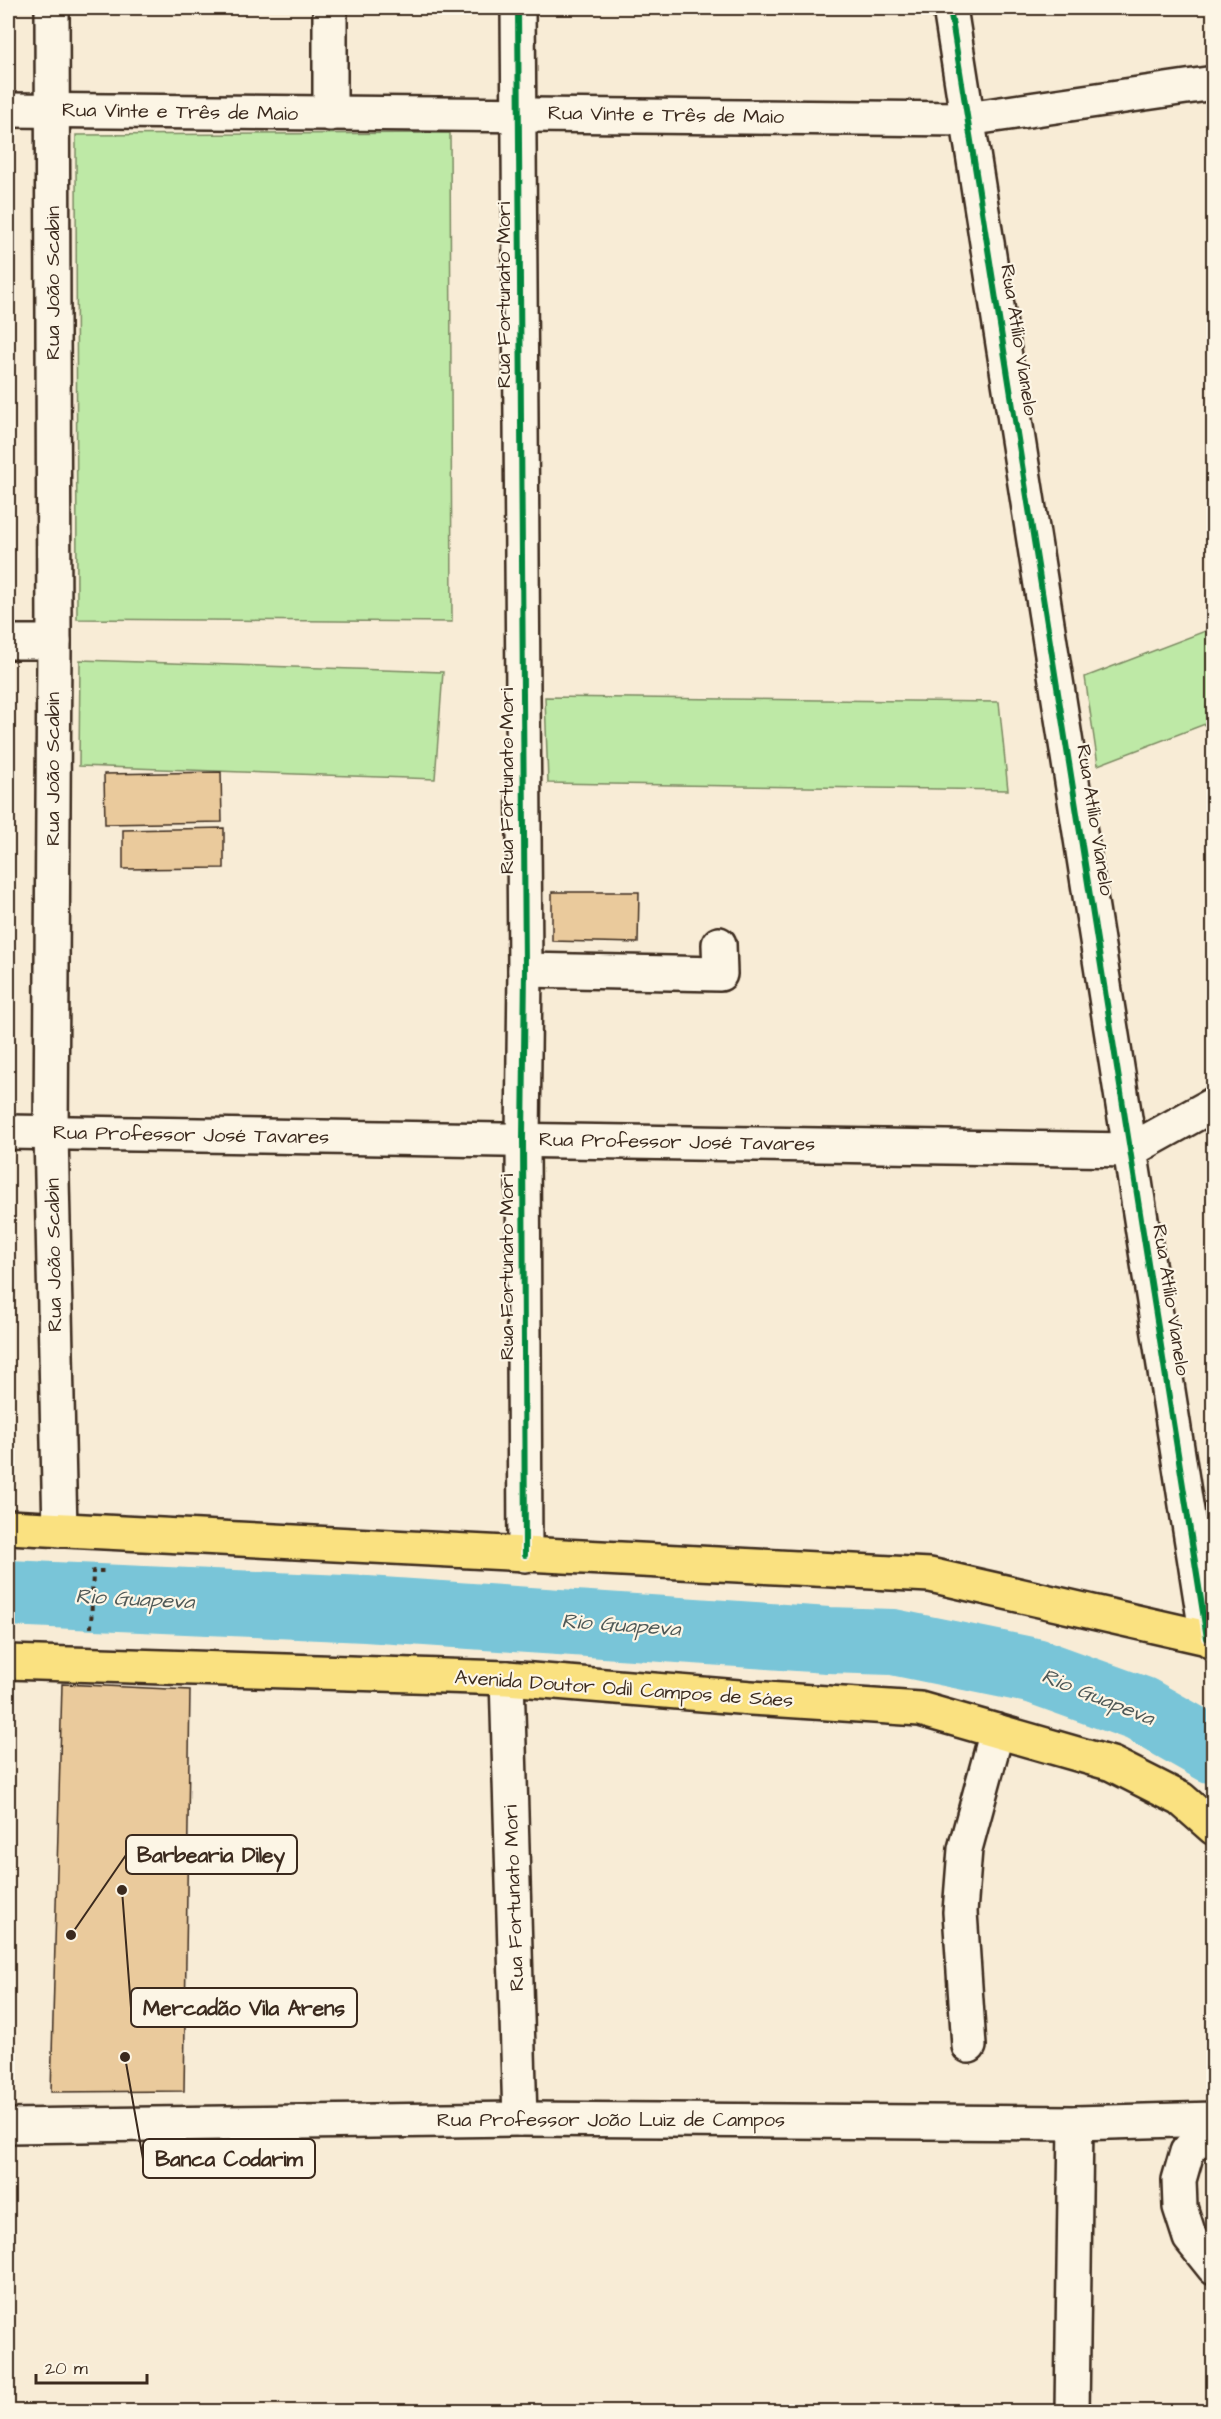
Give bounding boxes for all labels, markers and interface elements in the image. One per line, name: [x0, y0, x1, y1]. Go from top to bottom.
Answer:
street label: Rua Vinte e Três de Maio: [62, 96, 298, 128]
street label: Rua Vinte e Três de Maio: [548, 99, 784, 131]
street label: Rua Fortunato Mori: [490, 202, 518, 388]
street label: Rua João Scabin: [39, 206, 67, 360]
street label: Rua Atílio Vianelo: [993, 262, 1045, 418]
street label: Rua Fortunato Mori: [493, 688, 521, 874]
street label: Rua João Scabin: [39, 692, 67, 846]
street label: Rua Atílio Vianelo: [1069, 742, 1121, 898]
street label: Rua Professor José Tavares: [53, 1119, 329, 1151]
street label: Rua Professor José Tavares: [539, 1126, 815, 1158]
street label: Rua Fortunato Mori: [493, 1174, 521, 1360]
street label: Rua João Scabin: [39, 1178, 69, 1332]
street label: Rua Atílio Vianelo: [1145, 1222, 1197, 1378]
water label: Rio Guapeva: [75, 1581, 196, 1617]
water label: Rio Guapeva: [561, 1606, 683, 1644]
water label: Rio Guapeva: [1037, 1661, 1160, 1733]
street label: Avenida Doutor Odil Campos de Sáes: [454, 1663, 794, 1715]
street label: Rua Fortunato Mori: [497, 1804, 531, 1992]
callout: Barbearia Diley: [126, 1835, 297, 1874]
text: Barbearia Diley: [137, 1841, 285, 1873]
callout: Mercadão Vila Arens: [131, 1988, 357, 2027]
text: Mercadão Vila Arens: [143, 1994, 346, 2023]
street label: Rua Professor João Luiz de Campos: [437, 2106, 785, 2134]
callout: Banca Codarim: [143, 2139, 315, 2178]
text: Banca Codarim: [155, 2145, 304, 2174]
scale bar: [36, 2347, 147, 2385]
text: 20 m: [45, 2356, 88, 2381]

